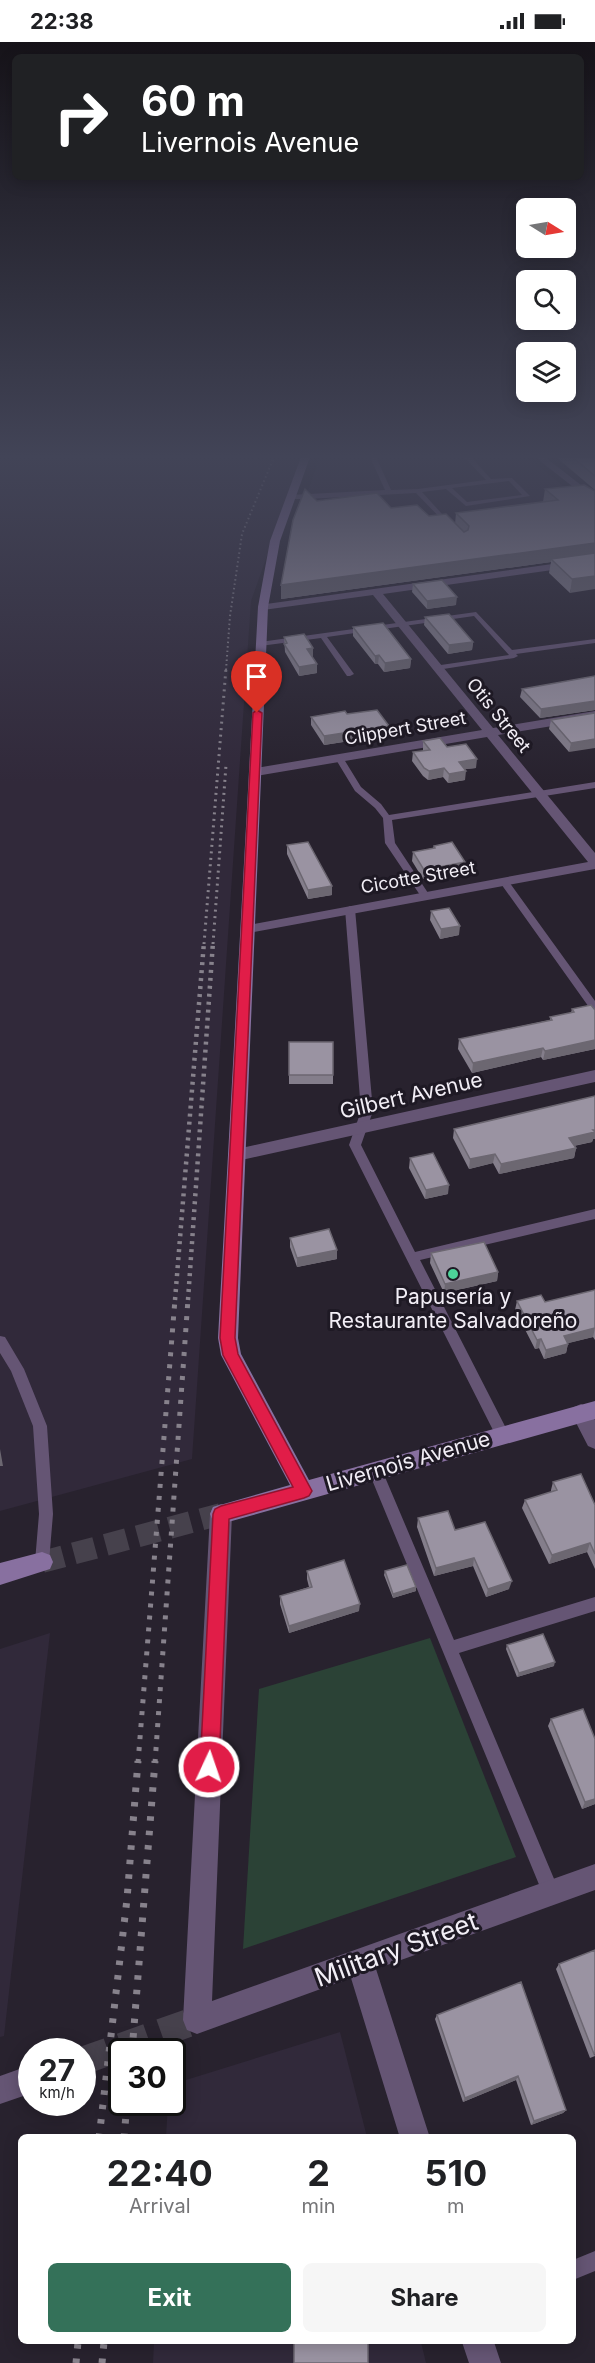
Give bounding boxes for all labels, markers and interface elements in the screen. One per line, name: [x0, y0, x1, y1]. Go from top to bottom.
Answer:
text: 22:38: [30, 8, 94, 34]
text: 60 m: [141, 75, 245, 126]
icon: right: [42, 78, 120, 156]
text: Livernois Avenue: [141, 126, 359, 159]
north arrow: [516, 198, 576, 258]
map controls: [516, 198, 576, 402]
button: search: [516, 270, 576, 330]
button: layers: [516, 342, 576, 402]
pin: [231, 651, 282, 713]
icon: arrive: [240, 660, 273, 693]
street label: Otis Street: [463, 674, 535, 756]
street label: Clippert Street: [343, 707, 468, 749]
street label: Cicotte Street: [359, 857, 477, 897]
street label: Gilbert Avenue: [337, 1066, 485, 1124]
marker: Papusería y Restaurante Salvadoreño: [446, 1267, 460, 1281]
place label: Papusería y Restaurante Salvadoreño: [329, 1284, 577, 1333]
street label: Livernois Avenue: [323, 1426, 493, 1496]
position arrow: [177, 1735, 241, 1799]
street label: Military Street: [310, 1905, 482, 1993]
speed limit sign: 30: [108, 2038, 186, 2116]
text: 27: [39, 2052, 75, 2088]
text: km/h: [39, 2083, 75, 2102]
text: 22:40: [107, 2151, 213, 2195]
text: 2: [307, 2151, 330, 2195]
text: 510: [424, 2151, 487, 2195]
text: Arrival: [129, 2194, 191, 2218]
text: min: [302, 2194, 336, 2218]
text: m: [447, 2194, 465, 2218]
button: Exit: [48, 2263, 291, 2332]
button: Share: [303, 2263, 546, 2332]

